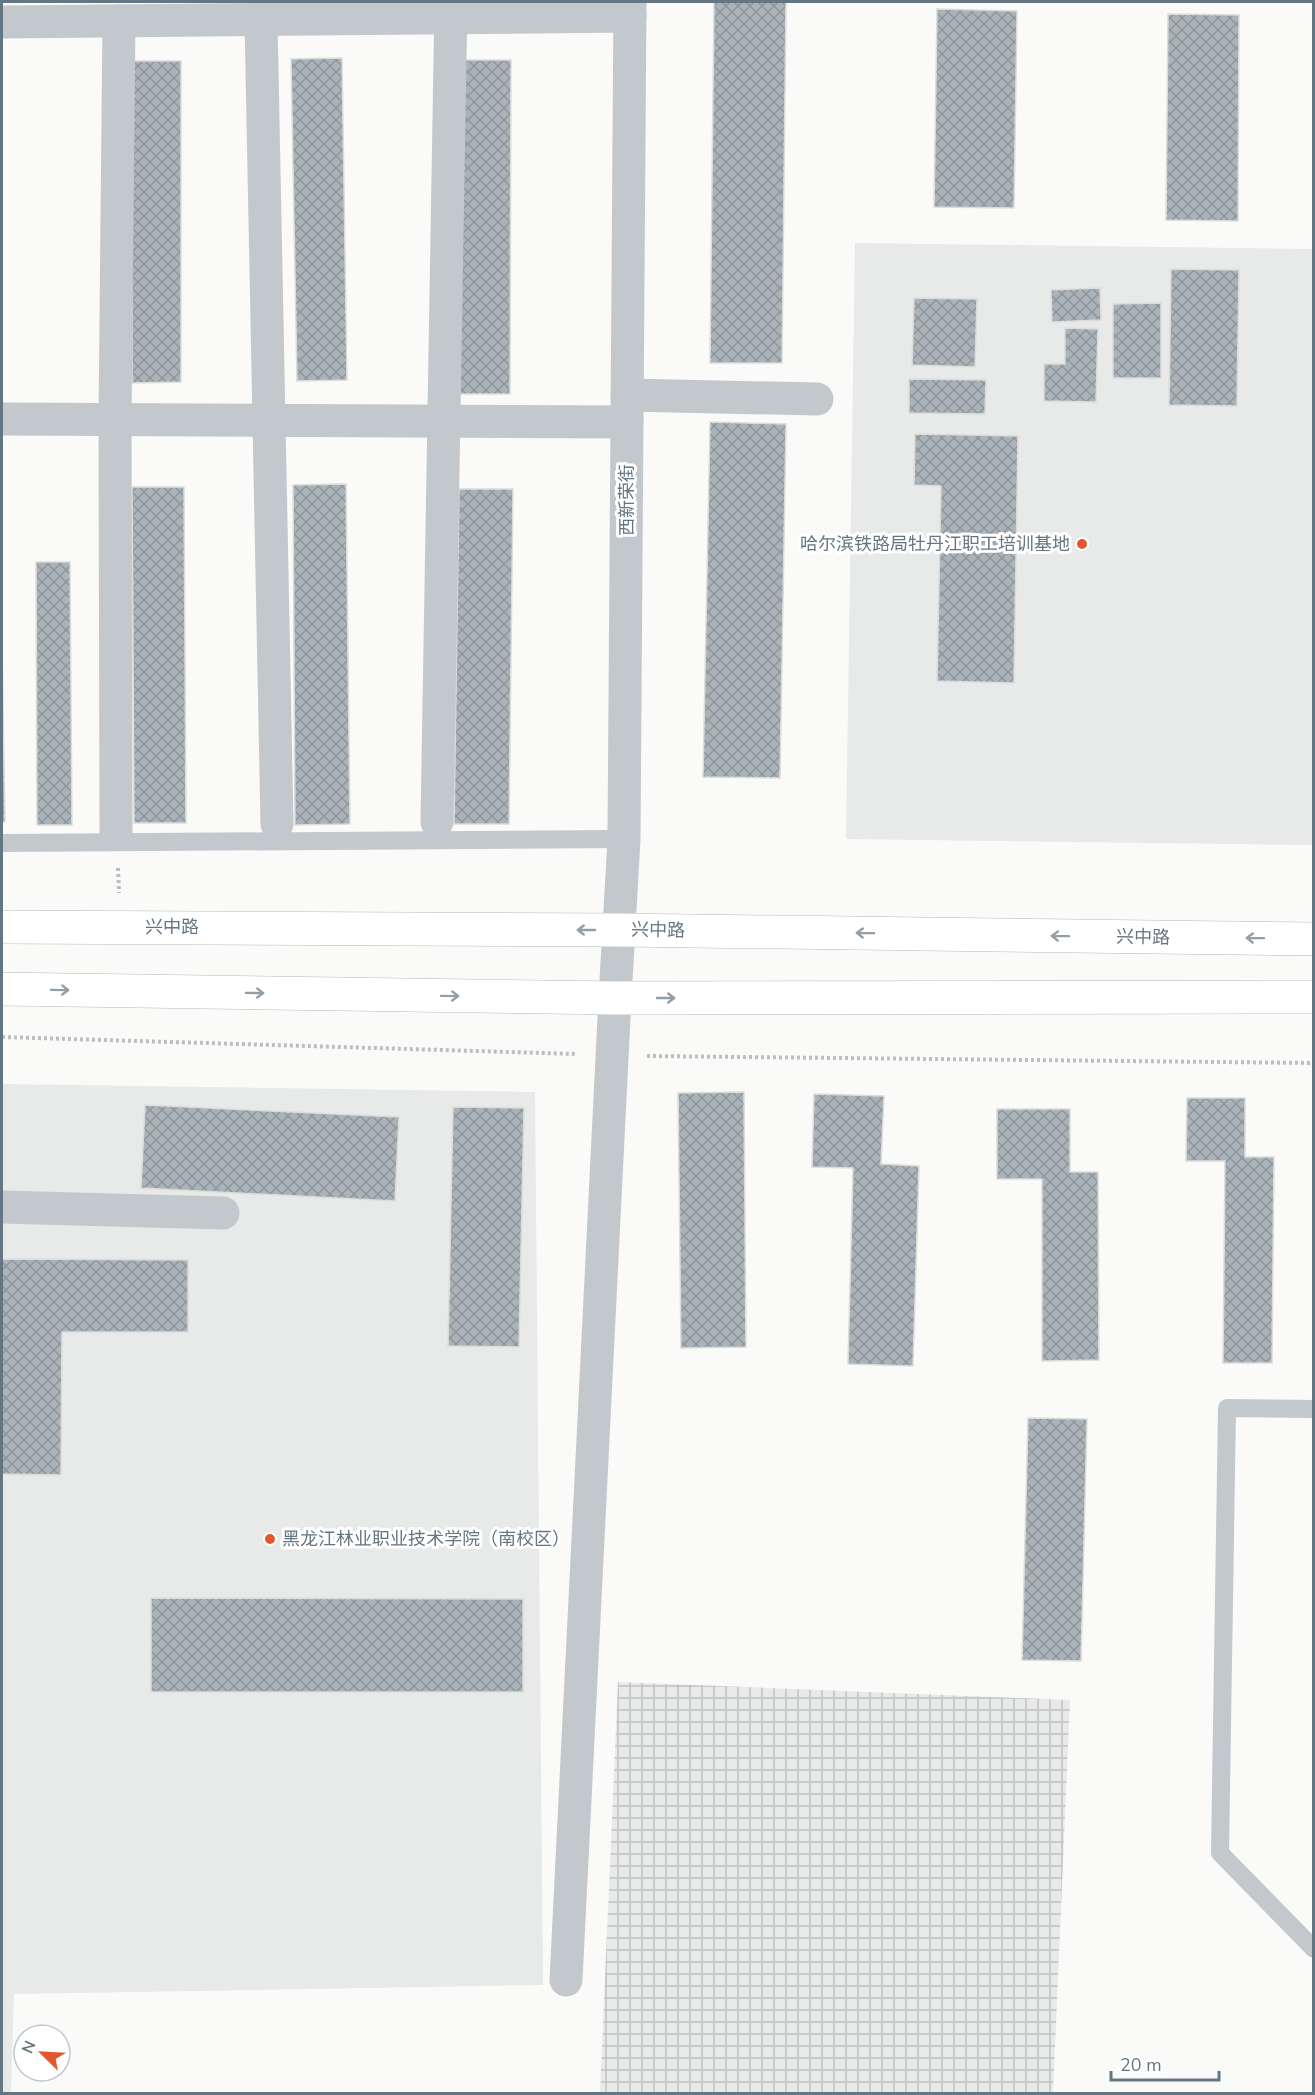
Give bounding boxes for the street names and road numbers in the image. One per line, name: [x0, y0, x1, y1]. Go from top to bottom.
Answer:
street label: 西新荣街: [615, 464, 639, 536]
street label: 兴中路: [145, 915, 199, 939]
street label: 兴中路: [631, 918, 685, 942]
street label: 兴中路: [1116, 925, 1170, 949]

